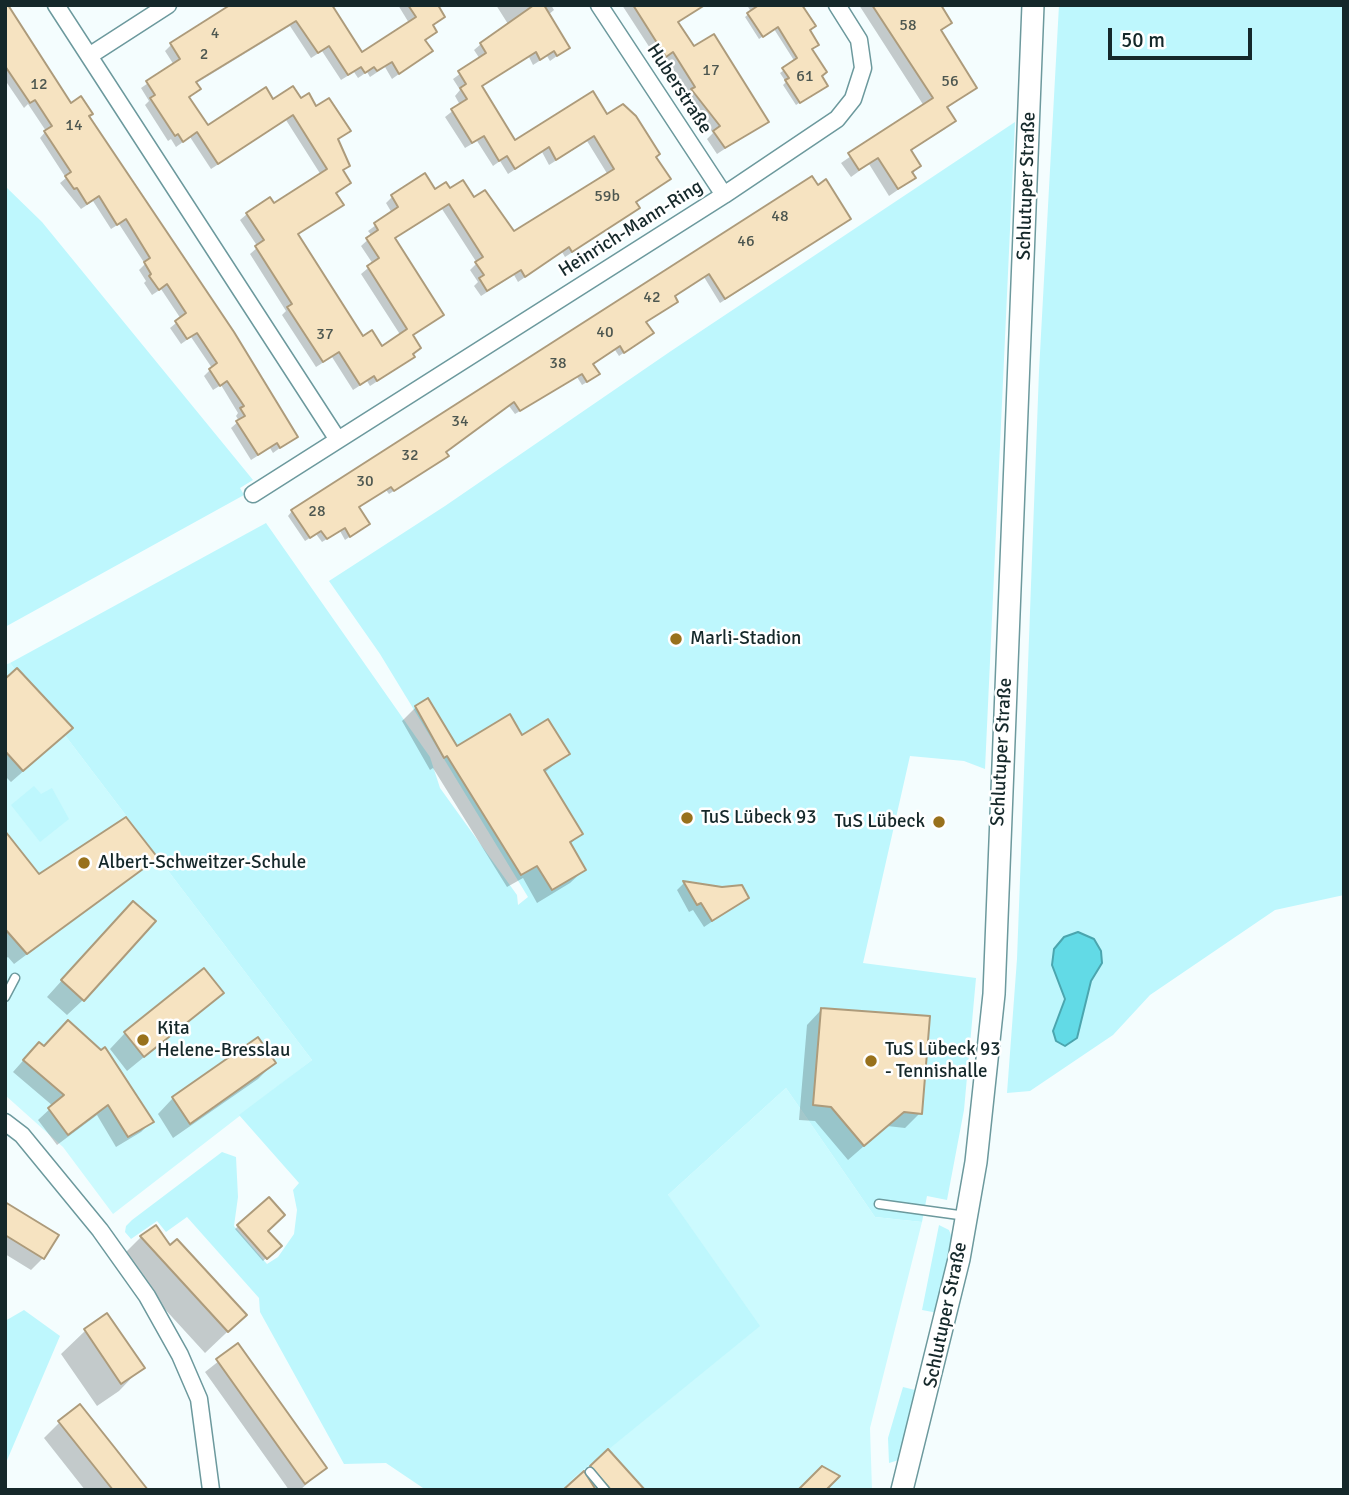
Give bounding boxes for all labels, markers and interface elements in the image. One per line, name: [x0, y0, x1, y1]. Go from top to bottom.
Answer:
scale bar: [1111, 14, 1254, 58]
house number: 58: [899, 16, 917, 36]
house number: 4: [211, 24, 219, 44]
text: 50 m: [1121, 27, 1165, 53]
street label: Huberstraße: [641, 40, 717, 138]
house number: 2: [200, 45, 208, 65]
house number: 17: [702, 61, 720, 81]
house number: 61: [796, 67, 814, 87]
house number: 56: [941, 72, 959, 92]
house number: 12: [30, 75, 48, 95]
street label: Schlutuper Straße: [1013, 111, 1041, 261]
house number: 14: [65, 116, 83, 136]
street label: Heinrich-Mann-Ring: [555, 175, 707, 283]
house number: 59b: [594, 187, 620, 207]
house number: 48: [771, 207, 789, 227]
house number: 46: [737, 232, 755, 252]
house number: 42: [643, 288, 661, 308]
house number: 40: [596, 323, 614, 343]
house number: 37: [316, 325, 334, 345]
house number: 38: [549, 354, 567, 374]
house number: 34: [451, 412, 469, 432]
house number: 32: [401, 446, 419, 466]
house number: 30: [356, 472, 374, 492]
house number: 28: [308, 502, 326, 522]
place label: Marli-Stadion: [690, 628, 801, 650]
marker: Marli-Stadion: [668, 631, 684, 647]
street label: Schlutuper Straße: [987, 677, 1017, 827]
place label: TuS Lübeck 93: [701, 807, 816, 829]
marker: TuS Lübeck 93: [679, 810, 695, 826]
place label: TuS Lübeck: [834, 811, 925, 833]
marker: TuS Lübeck: [931, 814, 947, 830]
place label: Albert-Schweitzer-Schule: [98, 852, 306, 874]
marker: Albert-Schweitzer-Schule: [76, 855, 92, 871]
place label: Kita Helene-Bresslau: [157, 1018, 290, 1062]
marker: Kita Helene-Bresslau: [135, 1032, 151, 1048]
place label: TuS Lübeck 93 - Tennishalle: [885, 1039, 1000, 1083]
marker: TuS Lübeck 93 - Tennishalle: [863, 1053, 879, 1069]
street label: Schlutuper Straße: [919, 1240, 973, 1390]

